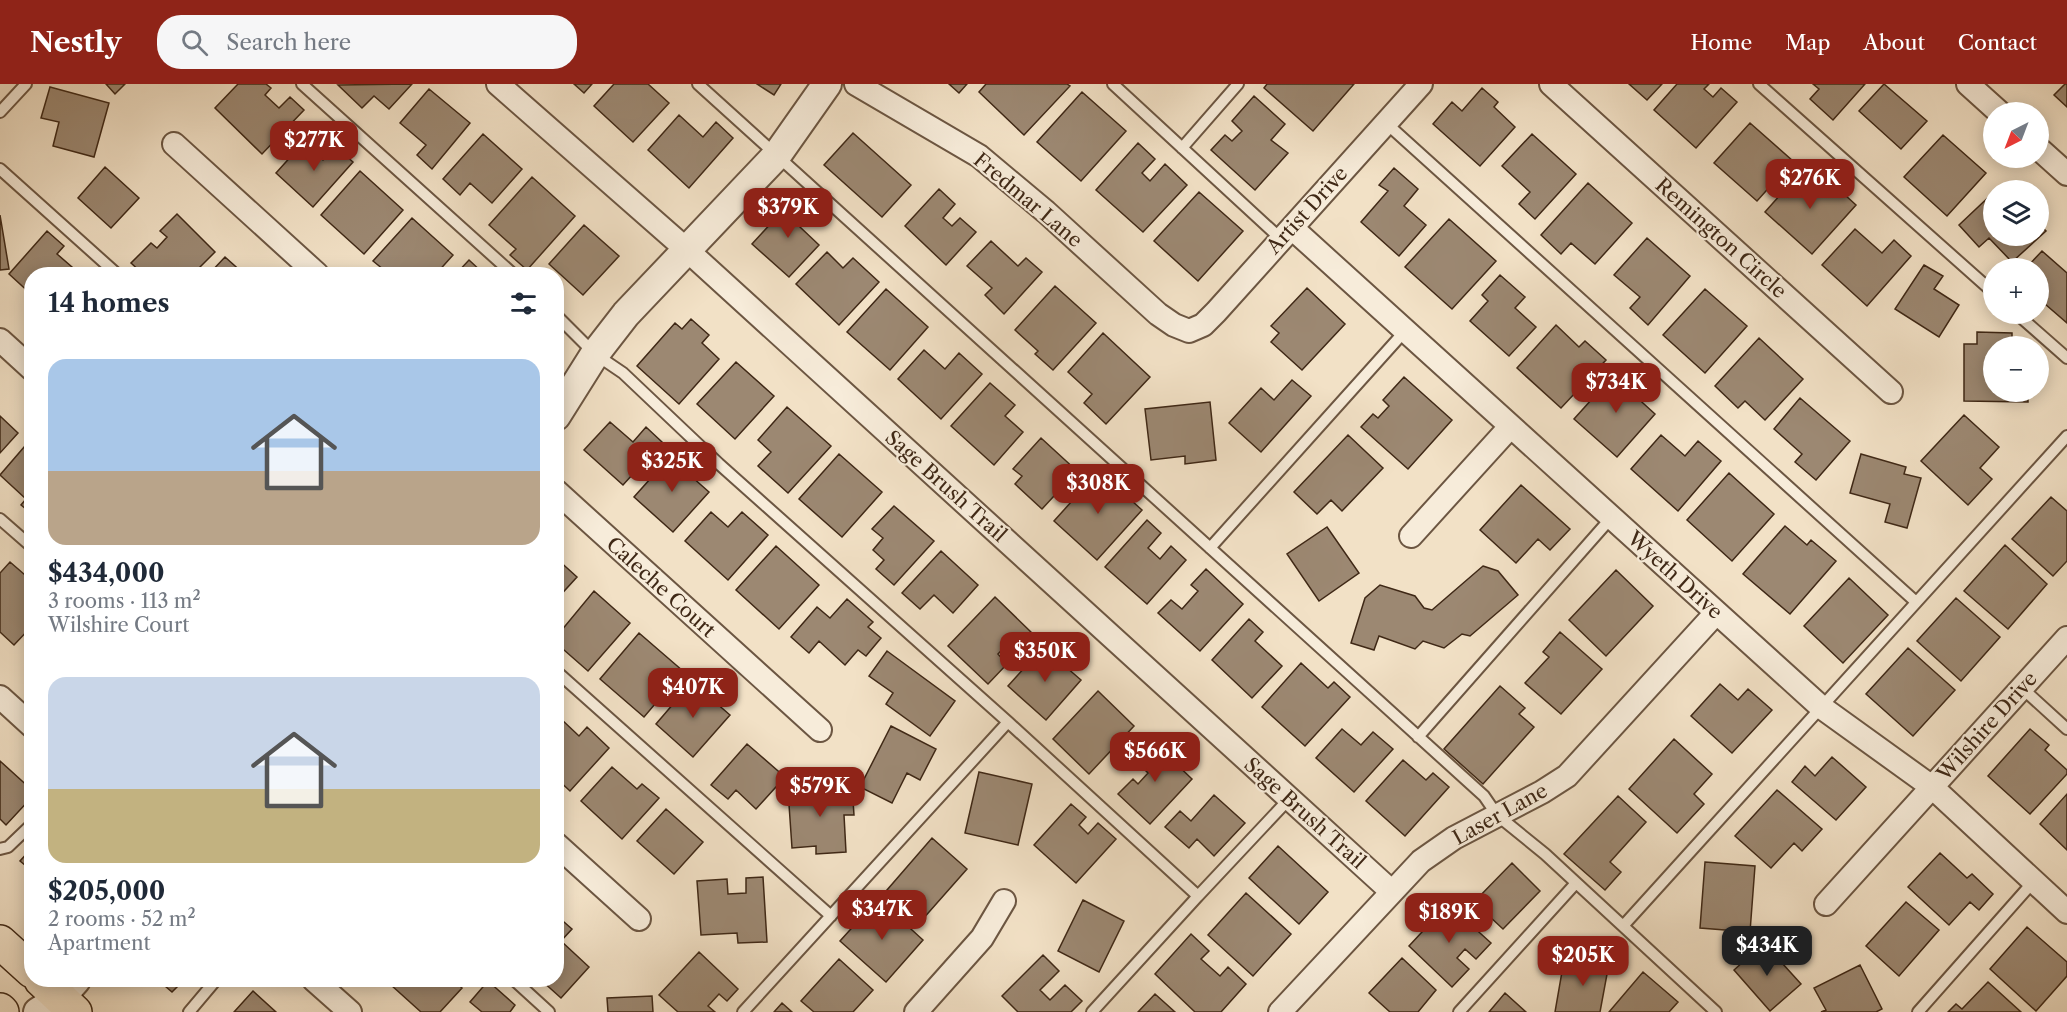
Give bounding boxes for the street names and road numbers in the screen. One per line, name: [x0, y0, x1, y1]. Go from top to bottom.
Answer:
street label: Fredmar Lane: [969, 148, 1087, 252]
street label: Artist Drive: [1261, 161, 1353, 259]
street label: Remington Circle: [1651, 173, 1791, 303]
street label: Sage Brush Trail: [880, 425, 1012, 547]
street label: Wyeth Drive: [1622, 525, 1727, 624]
street label: Caleche Court: [602, 532, 720, 642]
street label: Wilshire Drive: [1931, 667, 2042, 786]
street label: Sage Brush Trail: [1239, 752, 1371, 874]
street label: Laser Lane: [1449, 778, 1551, 850]

